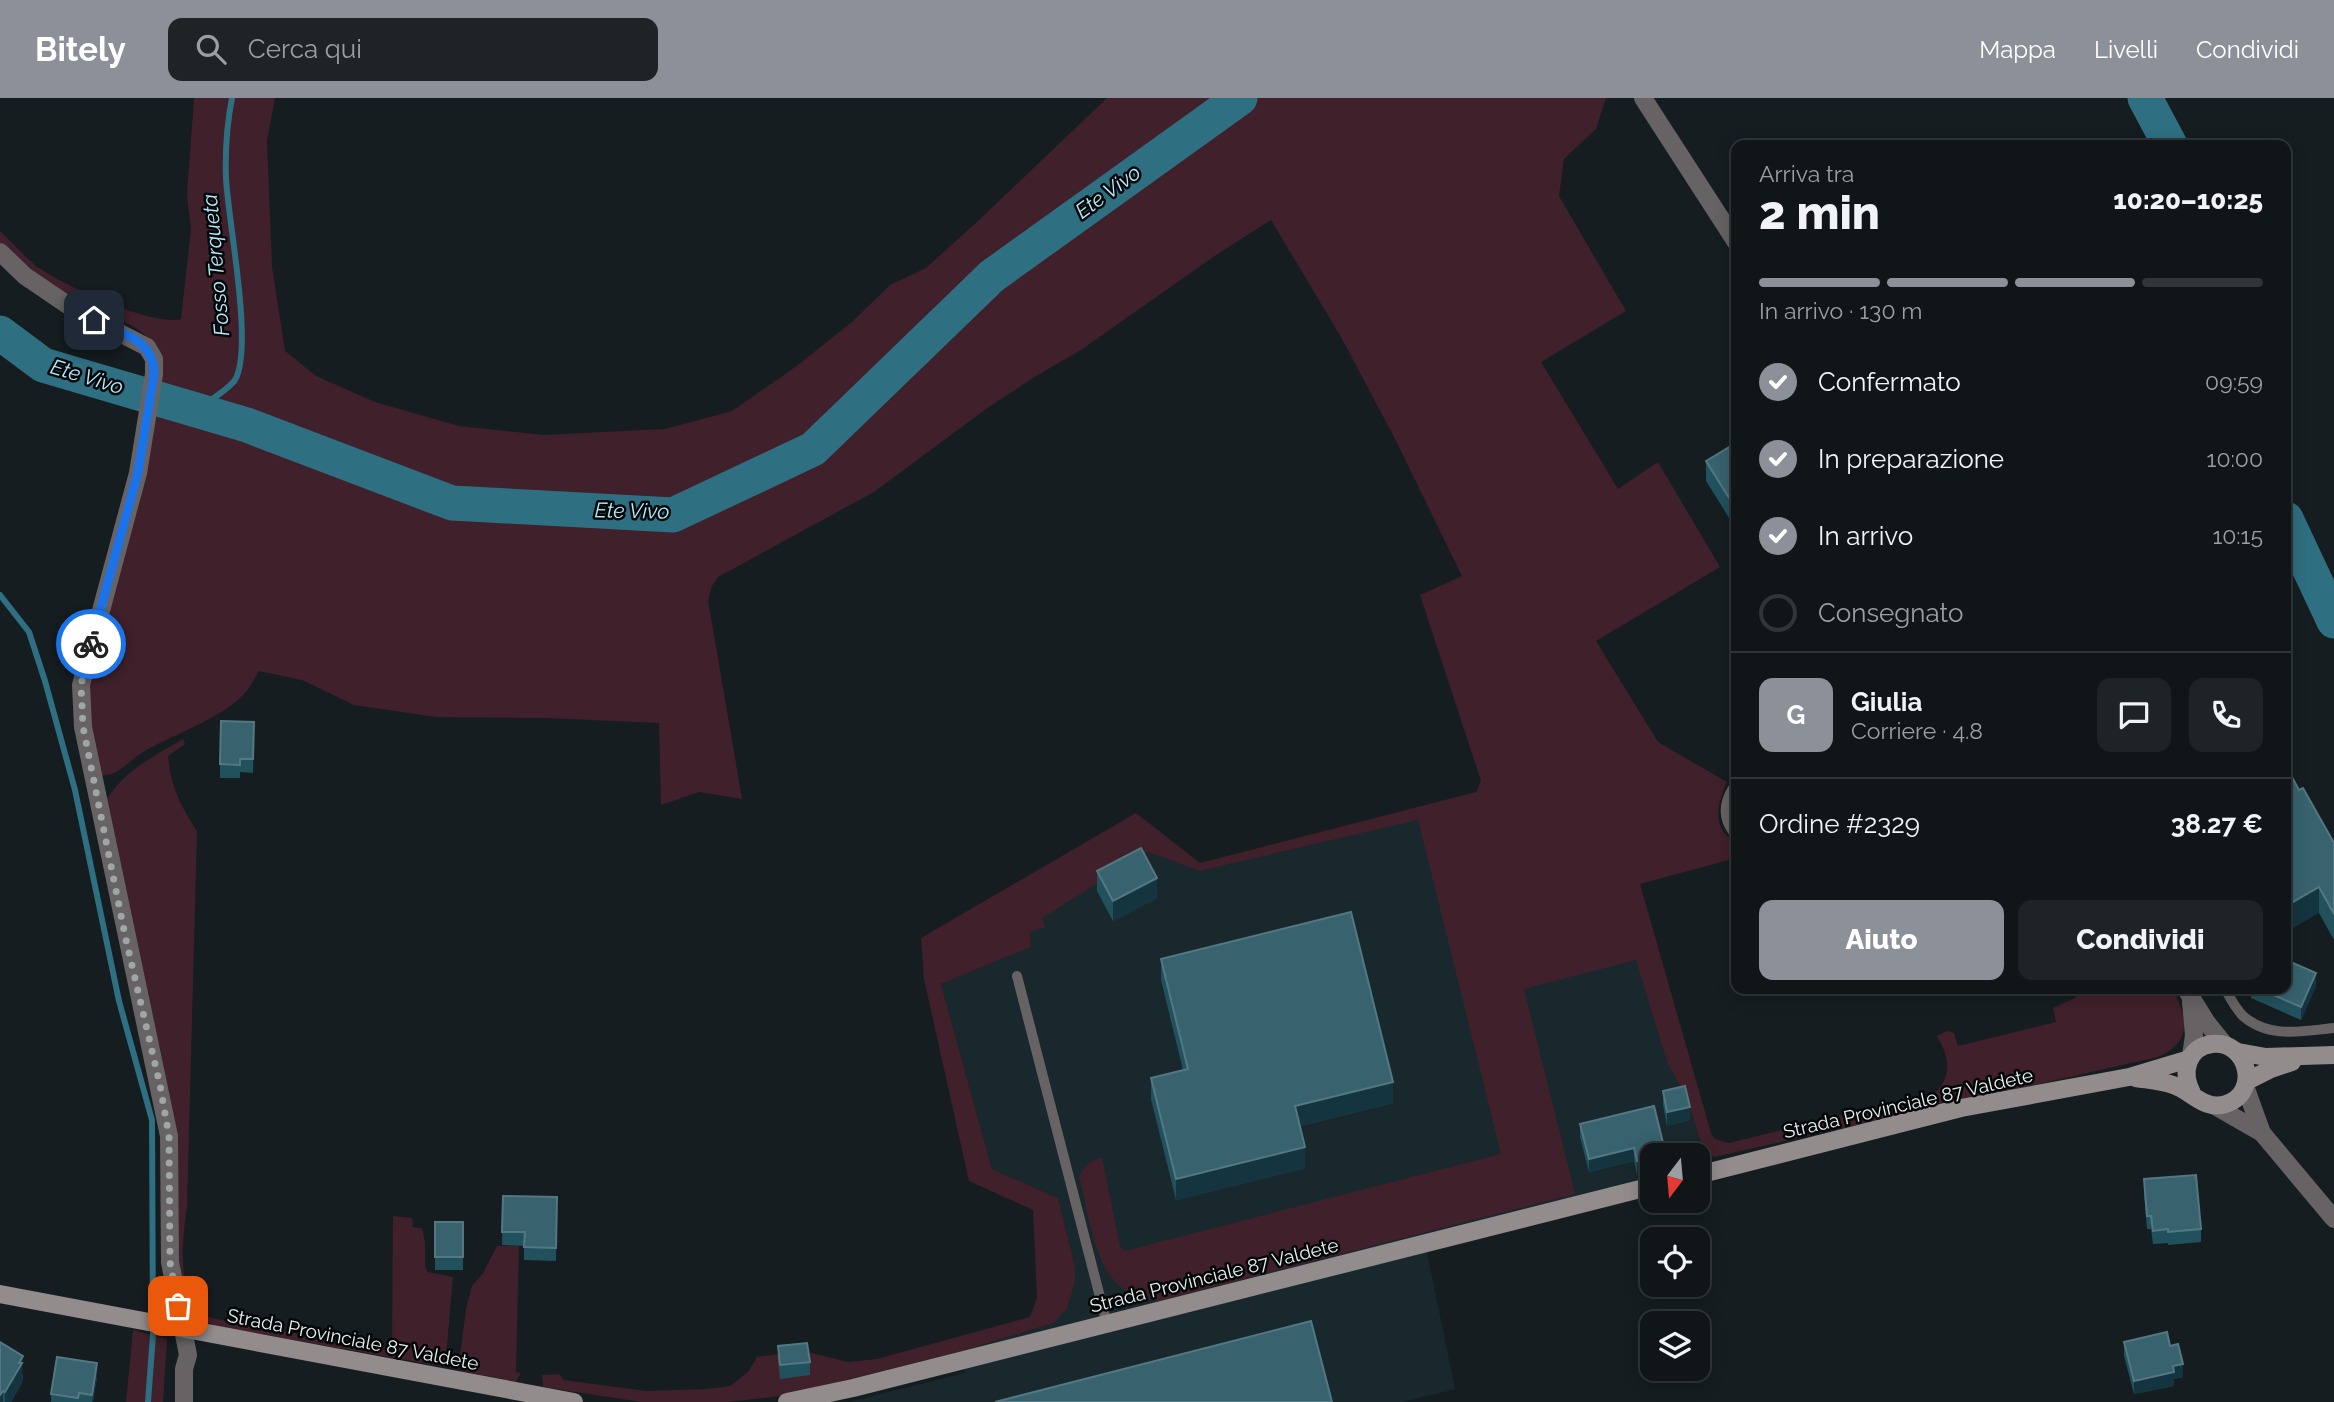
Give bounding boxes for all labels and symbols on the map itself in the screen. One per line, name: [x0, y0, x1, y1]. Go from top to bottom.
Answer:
water label: Ete Vivo: [1070, 160, 1145, 224]
water label: Fosso Terqueta: [197, 193, 234, 337]
pin: [64, 290, 124, 350]
water label: Ete Vivo: [48, 354, 126, 399]
water label: Ete Vivo: [594, 497, 670, 524]
courier: [56, 609, 126, 679]
street label: Strada Provinciale 87 Valdete: [1781, 1064, 2035, 1142]
north arrow: [1640, 1143, 1710, 1213]
street label: Strada Provinciale 87 Valdete: [1087, 1233, 1341, 1317]
pin: [148, 1276, 208, 1336]
street label: Strada Provinciale 87 Valdete: [225, 1304, 481, 1374]

